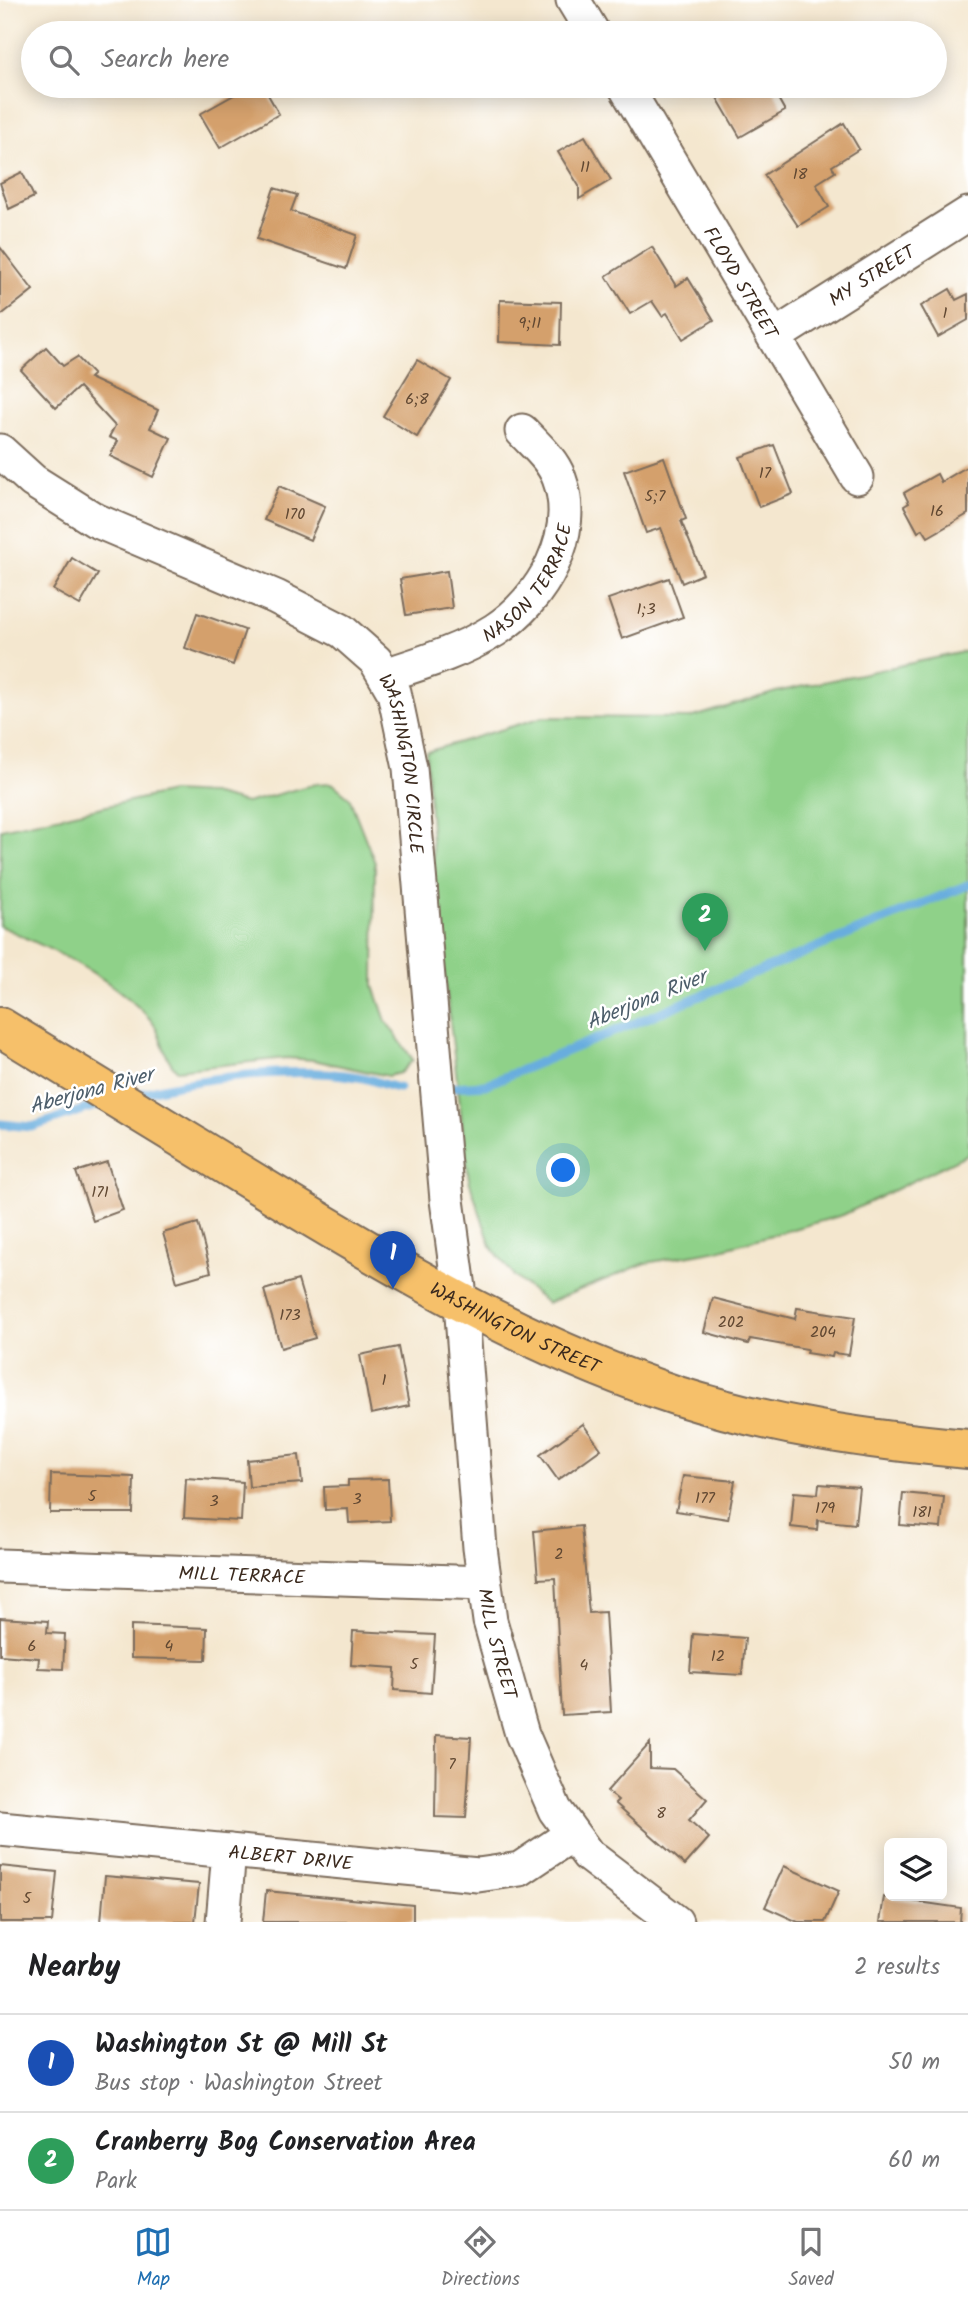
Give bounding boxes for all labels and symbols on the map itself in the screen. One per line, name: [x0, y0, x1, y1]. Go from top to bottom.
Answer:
house number: 11: [580, 155, 590, 180]
house number: 18: [793, 162, 808, 187]
street label: FLOYD STREET: [694, 221, 786, 347]
street label: MY STREET: [823, 237, 923, 315]
house number: 1: [942, 301, 948, 326]
house number: 9;11: [519, 311, 541, 336]
house number: 6;8: [405, 387, 429, 412]
house number: 17: [759, 461, 772, 486]
house number: 5;7: [645, 484, 666, 509]
house number: 16: [930, 499, 944, 524]
house number: 170: [285, 502, 305, 527]
street label: NASON TERRACE: [477, 520, 581, 651]
house number: 1;3: [636, 597, 656, 622]
street label: WASHINGTON CIRCLE: [369, 669, 430, 856]
pin: 2: [682, 893, 728, 951]
water label: Aberjona River: [581, 960, 715, 1039]
water label: Aberjona River: [26, 1058, 161, 1124]
your location: [546, 1153, 580, 1187]
house number: 171: [91, 1180, 109, 1205]
pin: 1: [370, 1231, 416, 1289]
street label: WASHINGTON STREET: [424, 1275, 606, 1384]
house number: 173: [279, 1303, 301, 1328]
house number: 202: [718, 1310, 744, 1335]
house number: 204: [810, 1320, 836, 1345]
house number: 1: [381, 1368, 387, 1393]
house number: 5: [88, 1484, 98, 1509]
house number: 177: [695, 1486, 716, 1511]
house number: 3: [352, 1487, 362, 1512]
house number: 3: [209, 1489, 219, 1514]
house number: 179: [815, 1496, 835, 1521]
house number: 181: [912, 1500, 932, 1525]
house number: 2: [554, 1542, 564, 1567]
street label: MILL TERRACE: [178, 1559, 307, 1594]
street label: MILL STREET: [469, 1586, 525, 1704]
house number: 6: [28, 1634, 36, 1659]
house number: 4: [165, 1634, 174, 1659]
house number: 12: [711, 1644, 725, 1669]
house number: 5: [410, 1652, 420, 1677]
house number: 4: [580, 1653, 589, 1678]
house number: 7: [448, 1752, 456, 1777]
house number: 8: [656, 1801, 666, 1826]
street label: ALBERT DRIVE: [227, 1838, 355, 1880]
house number: 5: [23, 1886, 33, 1911]

